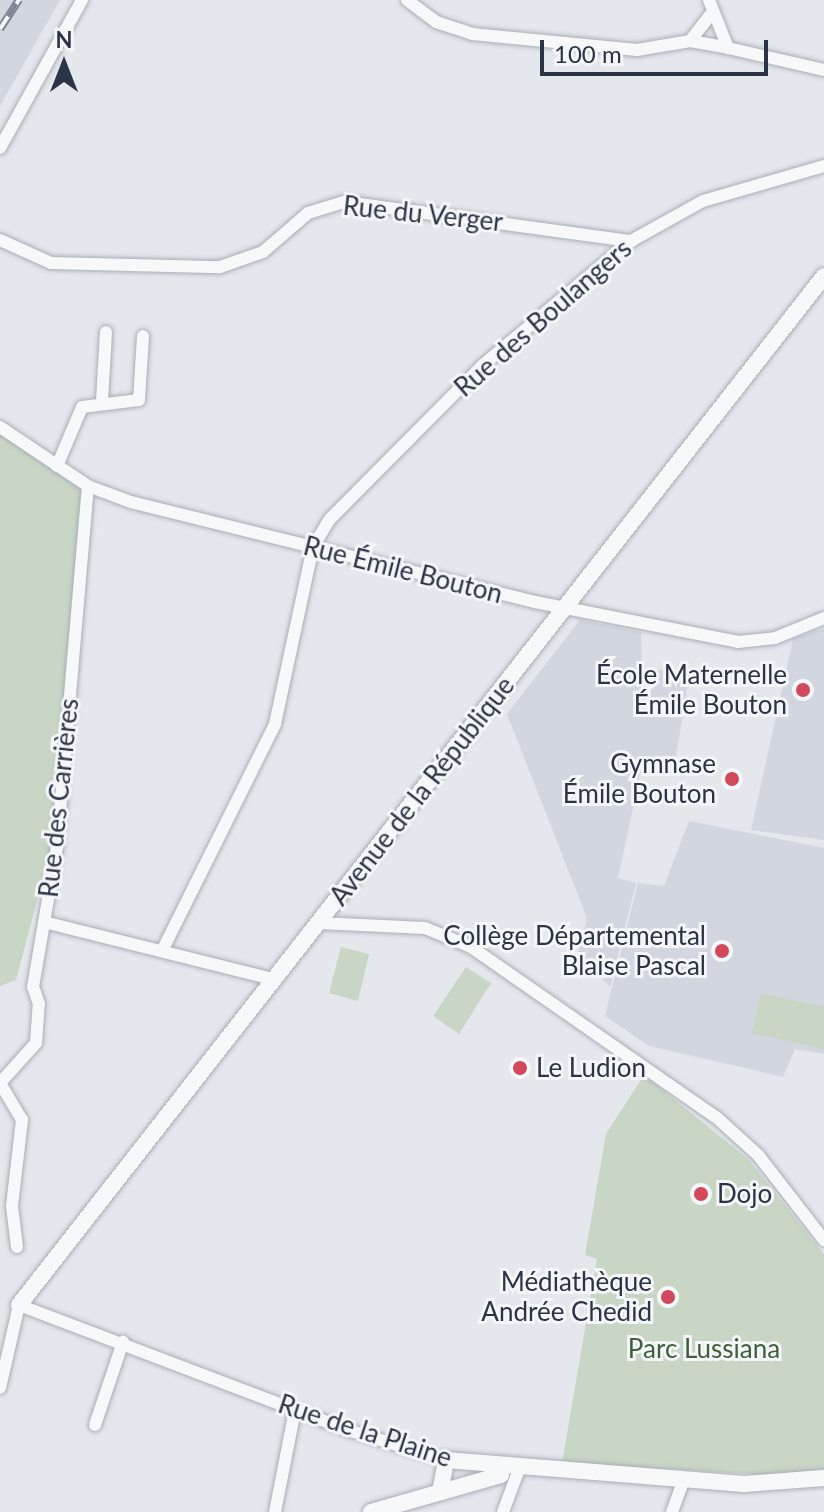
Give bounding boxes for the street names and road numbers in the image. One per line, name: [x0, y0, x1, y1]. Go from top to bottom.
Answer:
street label: Rue du Verger: [341, 190, 505, 238]
street label: Rue des Boulangers: [448, 233, 638, 403]
street label: Rue Émile Bouton: [300, 530, 506, 610]
street label: Avenue de la République: [323, 671, 521, 911]
street label: Rue des Carrières: [33, 697, 85, 899]
street label: Rue de la Plaine: [274, 1388, 456, 1474]

